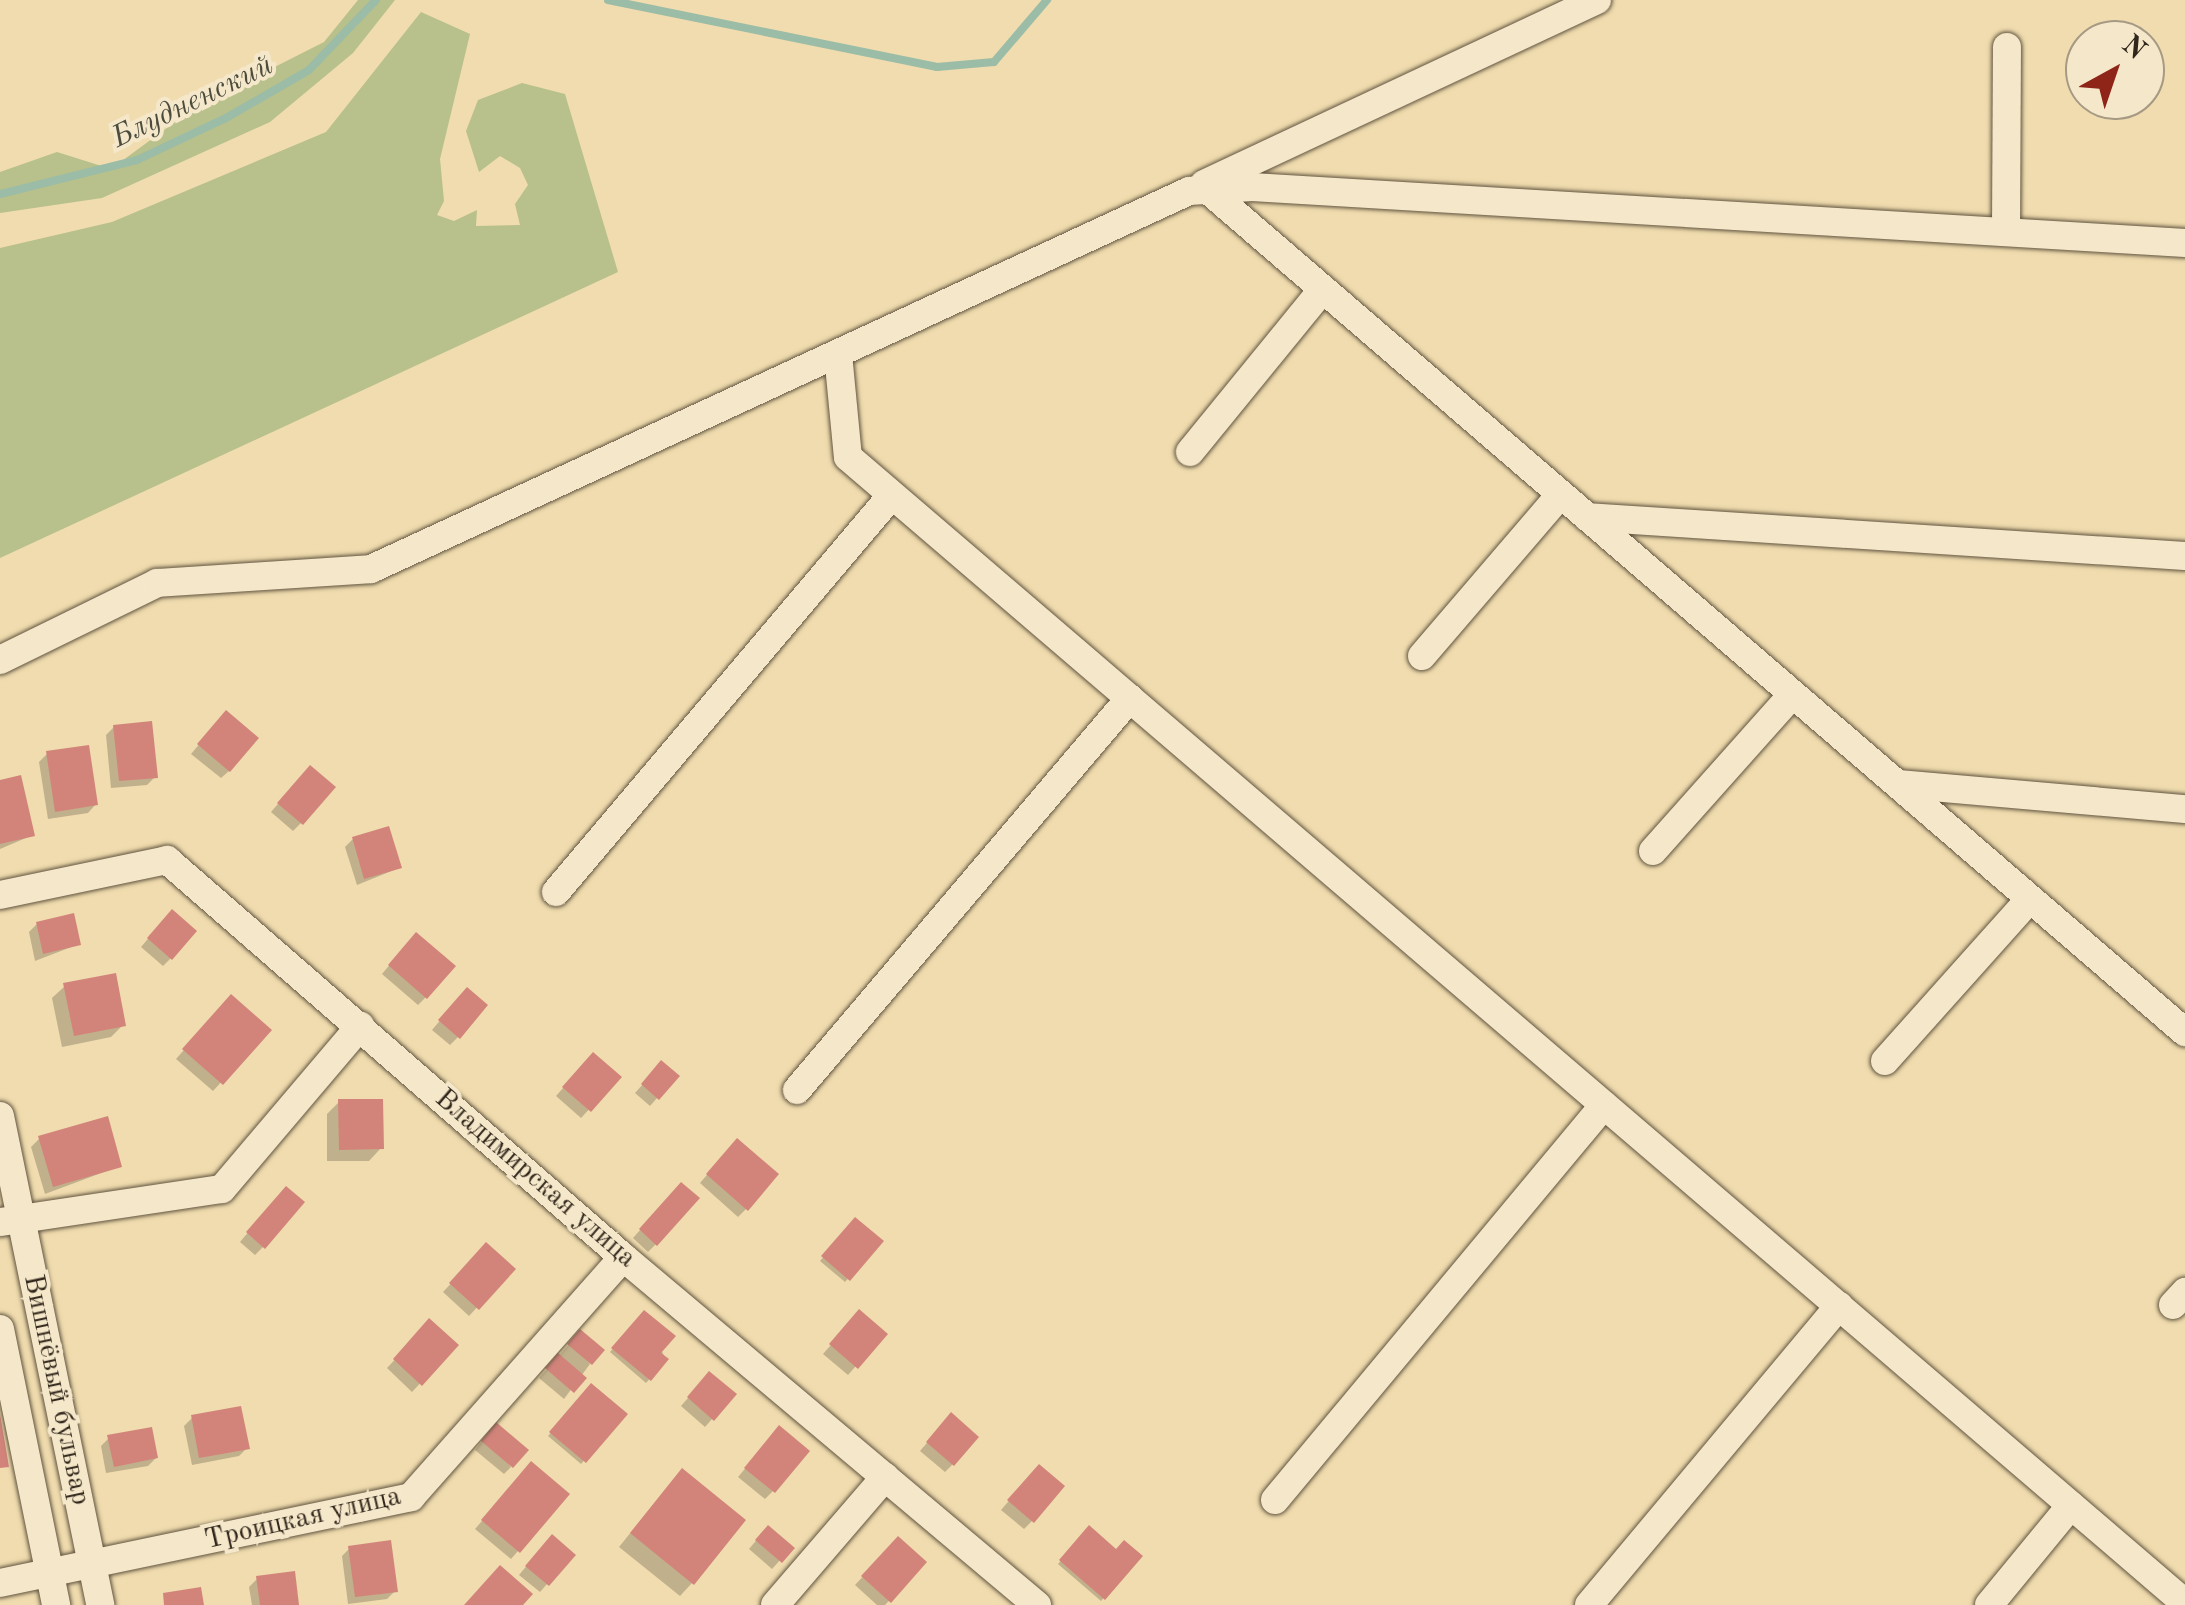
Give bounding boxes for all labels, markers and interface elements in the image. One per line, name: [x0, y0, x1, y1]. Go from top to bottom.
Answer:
north arrow: [2065, 20, 2165, 120]
text: N: [2116, 31, 2150, 66]
water label: Блудненский: [106, 47, 280, 157]
street label: Владимирская улица: [427, 1082, 643, 1276]
street label: Вишнёвый бульвар: [15, 1272, 97, 1508]
street label: Троицкая улица: [201, 1480, 405, 1558]

